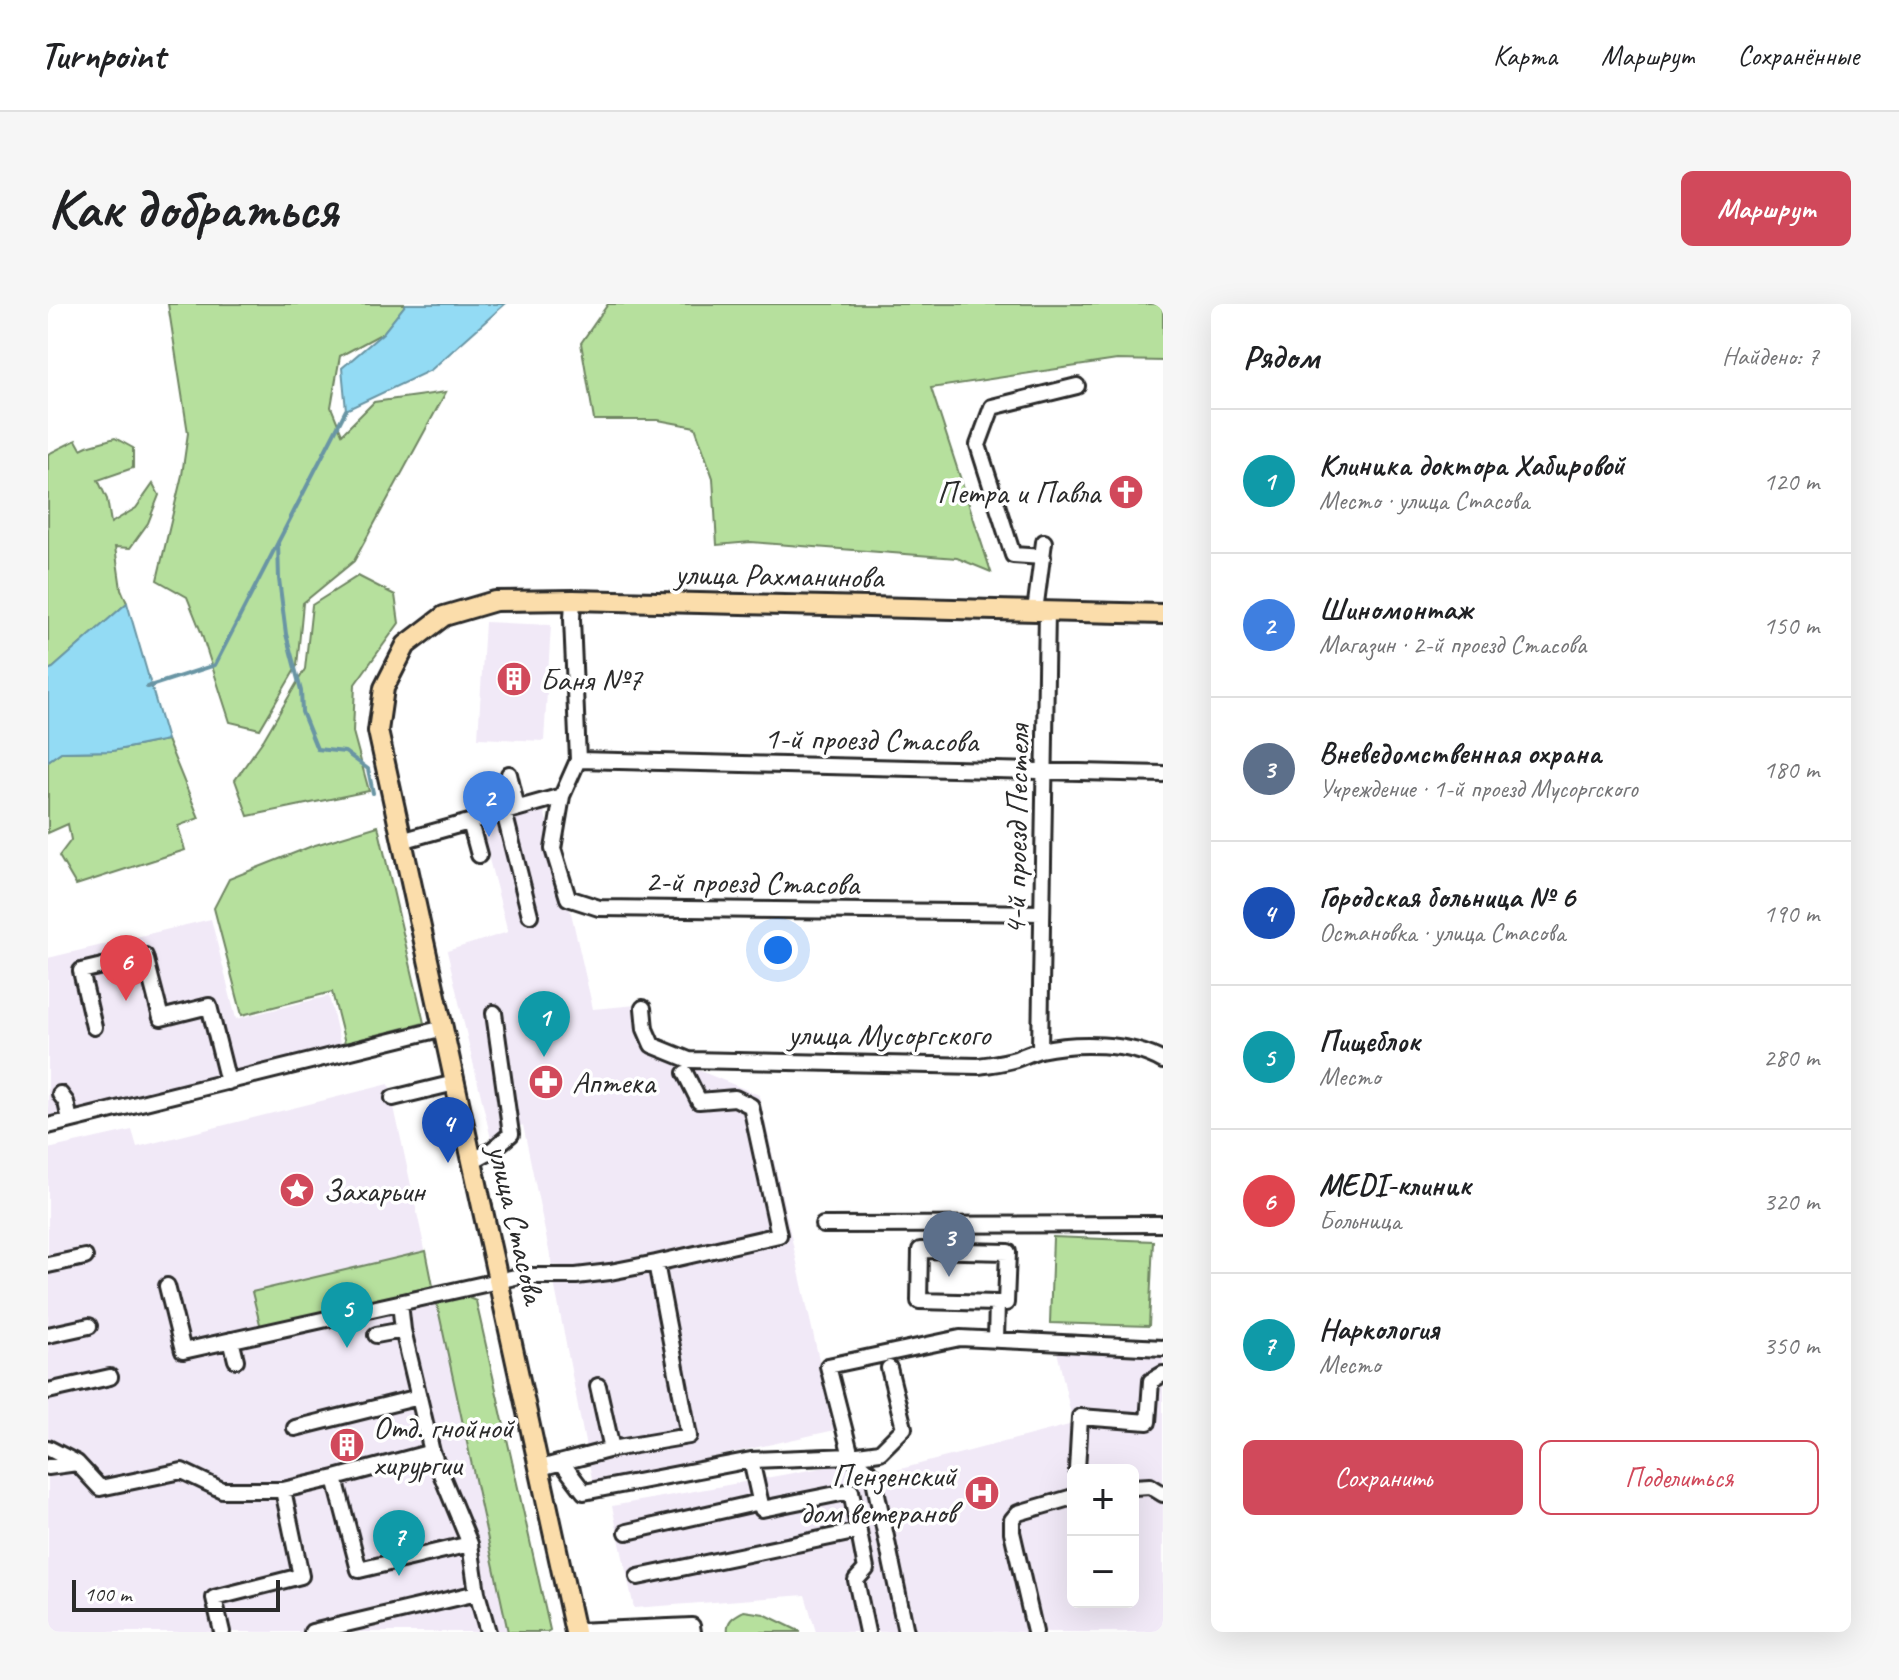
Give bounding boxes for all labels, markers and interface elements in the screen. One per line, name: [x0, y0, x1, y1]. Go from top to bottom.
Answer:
text: Turnpoint: [40, 32, 165, 79]
text: Карта: [1493, 38, 1557, 73]
text: Маршрут: [1601, 38, 1693, 73]
text: Сохранённые: [1737, 38, 1859, 73]
button: Маршрут: [1681, 171, 1851, 246]
text: Как добраться: [48, 173, 338, 244]
text: Рядом: [1243, 335, 1319, 378]
text: Найдено: 7: [1722, 340, 1819, 373]
text: Клиника доктора Хабировой: [1319, 446, 1625, 484]
text: 1: [1263, 465, 1275, 498]
text: 120 m: [1763, 465, 1819, 498]
place label: Петра и Павла: [937, 472, 1102, 513]
church icon: Петра и Павла: [1107, 473, 1145, 511]
text: Место · улица Стасова: [1319, 484, 1529, 517]
street label: улица Рахманинова: [672, 553, 886, 598]
text: Шиномонтаж: [1319, 590, 1472, 628]
text: 2: [1263, 609, 1275, 642]
text: 150 m: [1763, 609, 1819, 642]
text: Магазин · 2-й проезд Стасова: [1319, 628, 1586, 661]
place label: Баня №7: [540, 659, 644, 700]
building icon: Баня №7: [495, 660, 533, 698]
street label: 1-й проезд Стасова: [764, 717, 981, 762]
street label: 4-й проезд Пестеля: [994, 722, 1039, 936]
text: Вневедомственная охрана: [1319, 734, 1601, 772]
text: 3: [1263, 753, 1275, 786]
text: 180 m: [1763, 753, 1819, 786]
pin: 2: [463, 771, 515, 837]
text: Учреждение · 1-й проезд Мусоргского: [1319, 772, 1638, 805]
street label: 2-й проезд Стасова: [645, 860, 862, 905]
text: Городская больница № 6: [1319, 878, 1575, 916]
text: 4: [1263, 897, 1275, 930]
text: 190 m: [1763, 897, 1819, 930]
text: Остановка · улица Стасова: [1319, 916, 1565, 949]
your location: [758, 930, 798, 970]
pin: 6: [100, 935, 152, 1001]
pin: 1: [518, 991, 570, 1057]
street label: улица Мусоргского: [786, 1014, 992, 1055]
text: Пищеблок: [1319, 1022, 1419, 1060]
text: 5: [1263, 1041, 1275, 1074]
text: 280 m: [1763, 1041, 1819, 1074]
text: Место: [1319, 1060, 1381, 1093]
place label: Аптека: [572, 1062, 657, 1103]
pharmacy icon: Аптека: [527, 1063, 565, 1101]
pin: 4: [422, 1097, 474, 1163]
street label: улица Стасова: [478, 1139, 555, 1310]
text: MEDI-клиник: [1319, 1166, 1470, 1204]
place label: Захарьин: [323, 1170, 427, 1211]
place icon: Захарьин: [278, 1171, 316, 1209]
text: 6: [1263, 1185, 1275, 1218]
text: 320 m: [1763, 1185, 1819, 1218]
text: Больница: [1319, 1204, 1401, 1237]
pin: 3: [923, 1211, 975, 1277]
pin: 5: [321, 1282, 373, 1348]
text: Наркология: [1319, 1310, 1439, 1348]
text: 7: [1263, 1329, 1275, 1362]
text: 350 m: [1763, 1329, 1819, 1362]
text: Место: [1319, 1348, 1381, 1381]
place label: Отд. гнойной хирургии: [373, 1407, 515, 1485]
building icon: Отд. гнойной хирургии: [328, 1426, 366, 1464]
button: Сохранить: [1243, 1440, 1523, 1515]
button: Поделиться: [1539, 1440, 1819, 1515]
place label: Пензенский дом ветеранов: [800, 1455, 963, 1533]
map controls: [1067, 1464, 1139, 1608]
button: +: [1067, 1464, 1139, 1536]
hospital icon: Пензенский дом ветеранов: [963, 1474, 1001, 1512]
pin: 7: [373, 1510, 425, 1576]
button: −: [1067, 1536, 1139, 1608]
scale bar: [72, 1576, 280, 1612]
text: 100 m: [84, 1580, 131, 1608]

